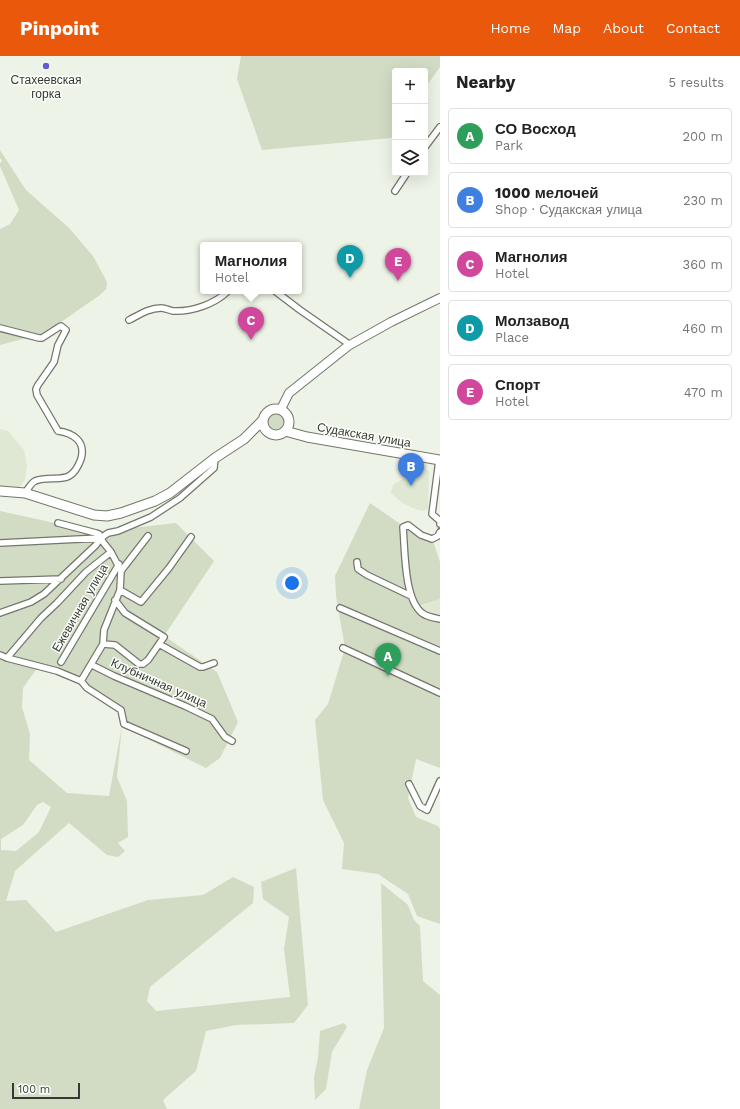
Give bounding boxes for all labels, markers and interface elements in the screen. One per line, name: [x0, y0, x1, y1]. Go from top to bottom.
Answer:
text: Pinpoint: [20, 17, 99, 40]
text: Home: [490, 20, 530, 36]
text: Map: [552, 20, 581, 36]
text: About: [603, 20, 644, 36]
text: Contact: [666, 20, 720, 36]
marker: Стахеевская горка: [41, 61, 51, 71]
map controls: [392, 68, 428, 176]
button: +: [392, 68, 428, 104]
text: Nearby: [456, 72, 515, 92]
place label: Стахеевская горка: [11, 73, 81, 101]
text: 5 results: [669, 75, 724, 90]
button: −: [392, 104, 428, 140]
text: СО Восход: [495, 120, 576, 138]
text: A: [466, 129, 474, 144]
text: 200 m: [682, 129, 723, 144]
text: Park: [495, 138, 523, 153]
button: layers: [392, 140, 428, 176]
text: 1000 мелочей: [495, 184, 599, 202]
text: B: [466, 193, 474, 208]
text: 230 m: [683, 193, 723, 208]
text: Shop · Судакская улица: [495, 202, 642, 217]
popup: [200, 242, 302, 294]
pin: D: [337, 245, 363, 278]
pin: E: [385, 248, 411, 281]
text: Магнолия: [495, 248, 568, 266]
text: Магнолия: [215, 252, 287, 270]
text: C: [466, 257, 474, 272]
text: 360 m: [683, 257, 723, 272]
text: Hotel: [495, 266, 529, 281]
text: Hotel: [215, 270, 249, 285]
pin: C: [238, 307, 264, 340]
text: Молзавод: [495, 312, 569, 330]
text: D: [465, 321, 475, 336]
text: 460 m: [682, 321, 723, 336]
text: Place: [495, 330, 529, 345]
text: Спорт: [495, 376, 540, 394]
text: E: [466, 385, 474, 400]
text: 470 m: [684, 385, 723, 400]
text: Hotel: [495, 394, 529, 409]
street label: Судакская улица: [316, 420, 412, 450]
pin: B: [398, 453, 424, 486]
street label: Ежевичная улица: [49, 561, 111, 654]
your location: [282, 573, 302, 593]
pin: A: [375, 643, 401, 676]
street label: Клубничная улица: [109, 656, 209, 711]
scale bar: [12, 1081, 80, 1100]
text: 100 m: [18, 1083, 50, 1096]

